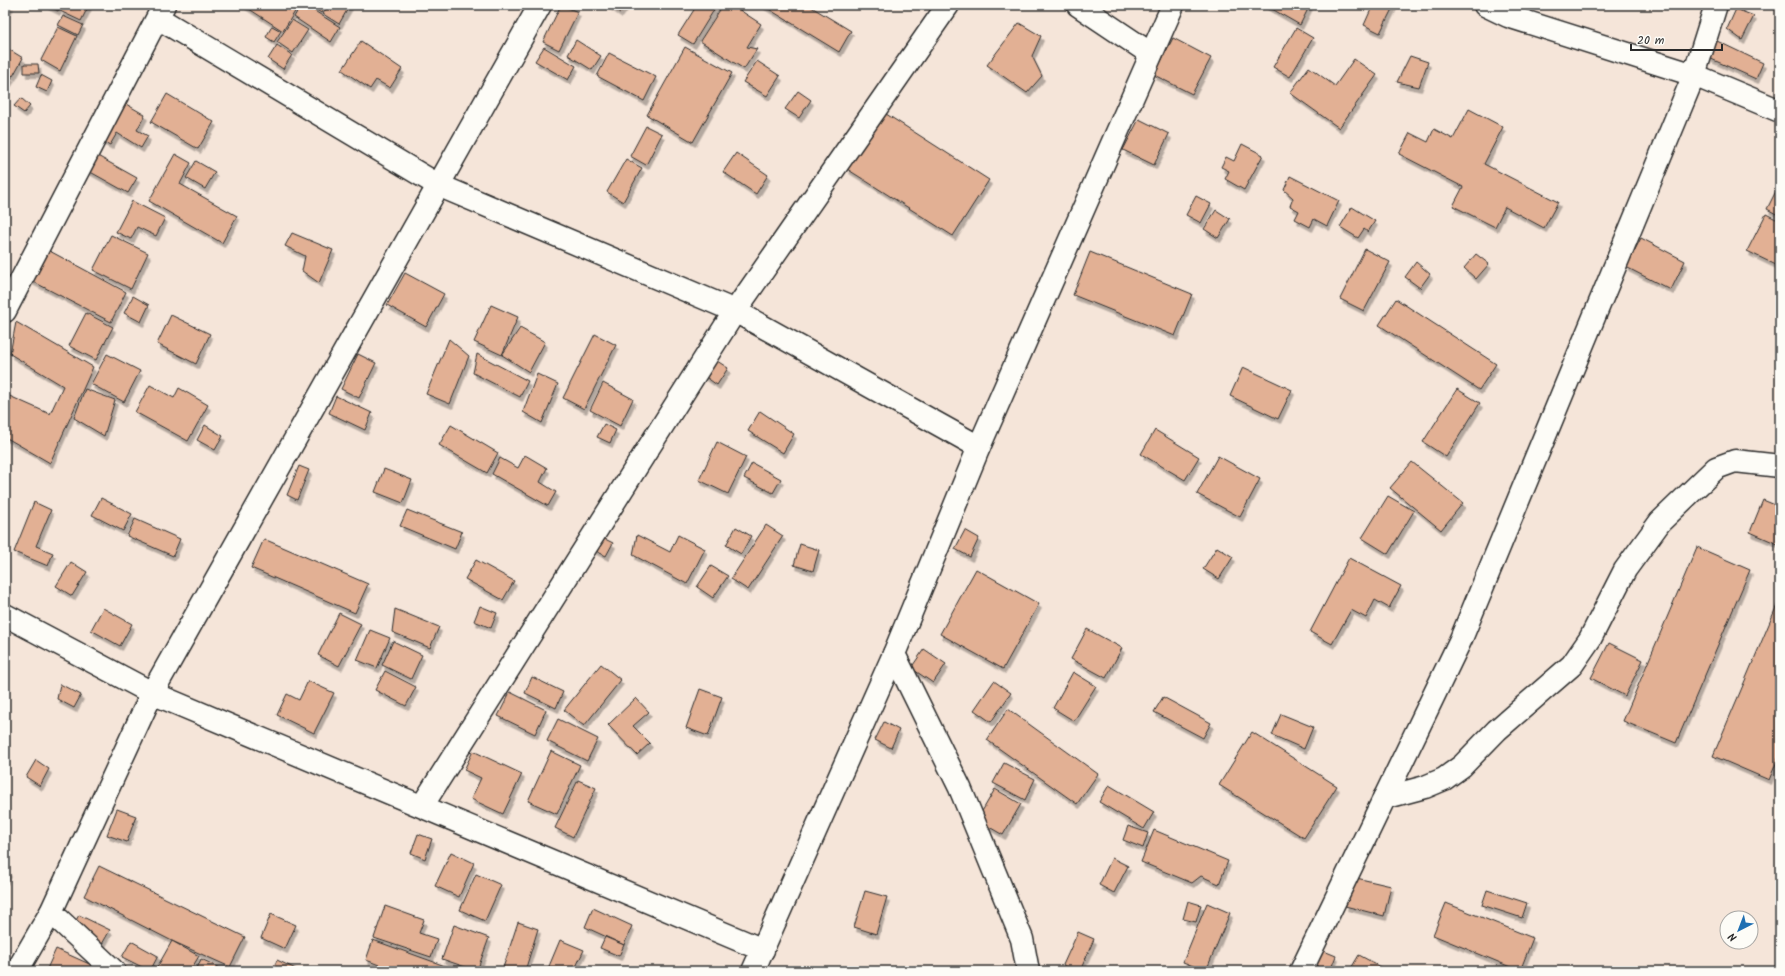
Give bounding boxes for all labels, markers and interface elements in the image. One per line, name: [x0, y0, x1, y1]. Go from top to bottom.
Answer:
scale bar: [1631, 26, 1722, 52]
text: 20 m: [1637, 31, 1665, 50]
north arrow: [1719, 910, 1759, 950]
text: N: [1724, 928, 1742, 946]

